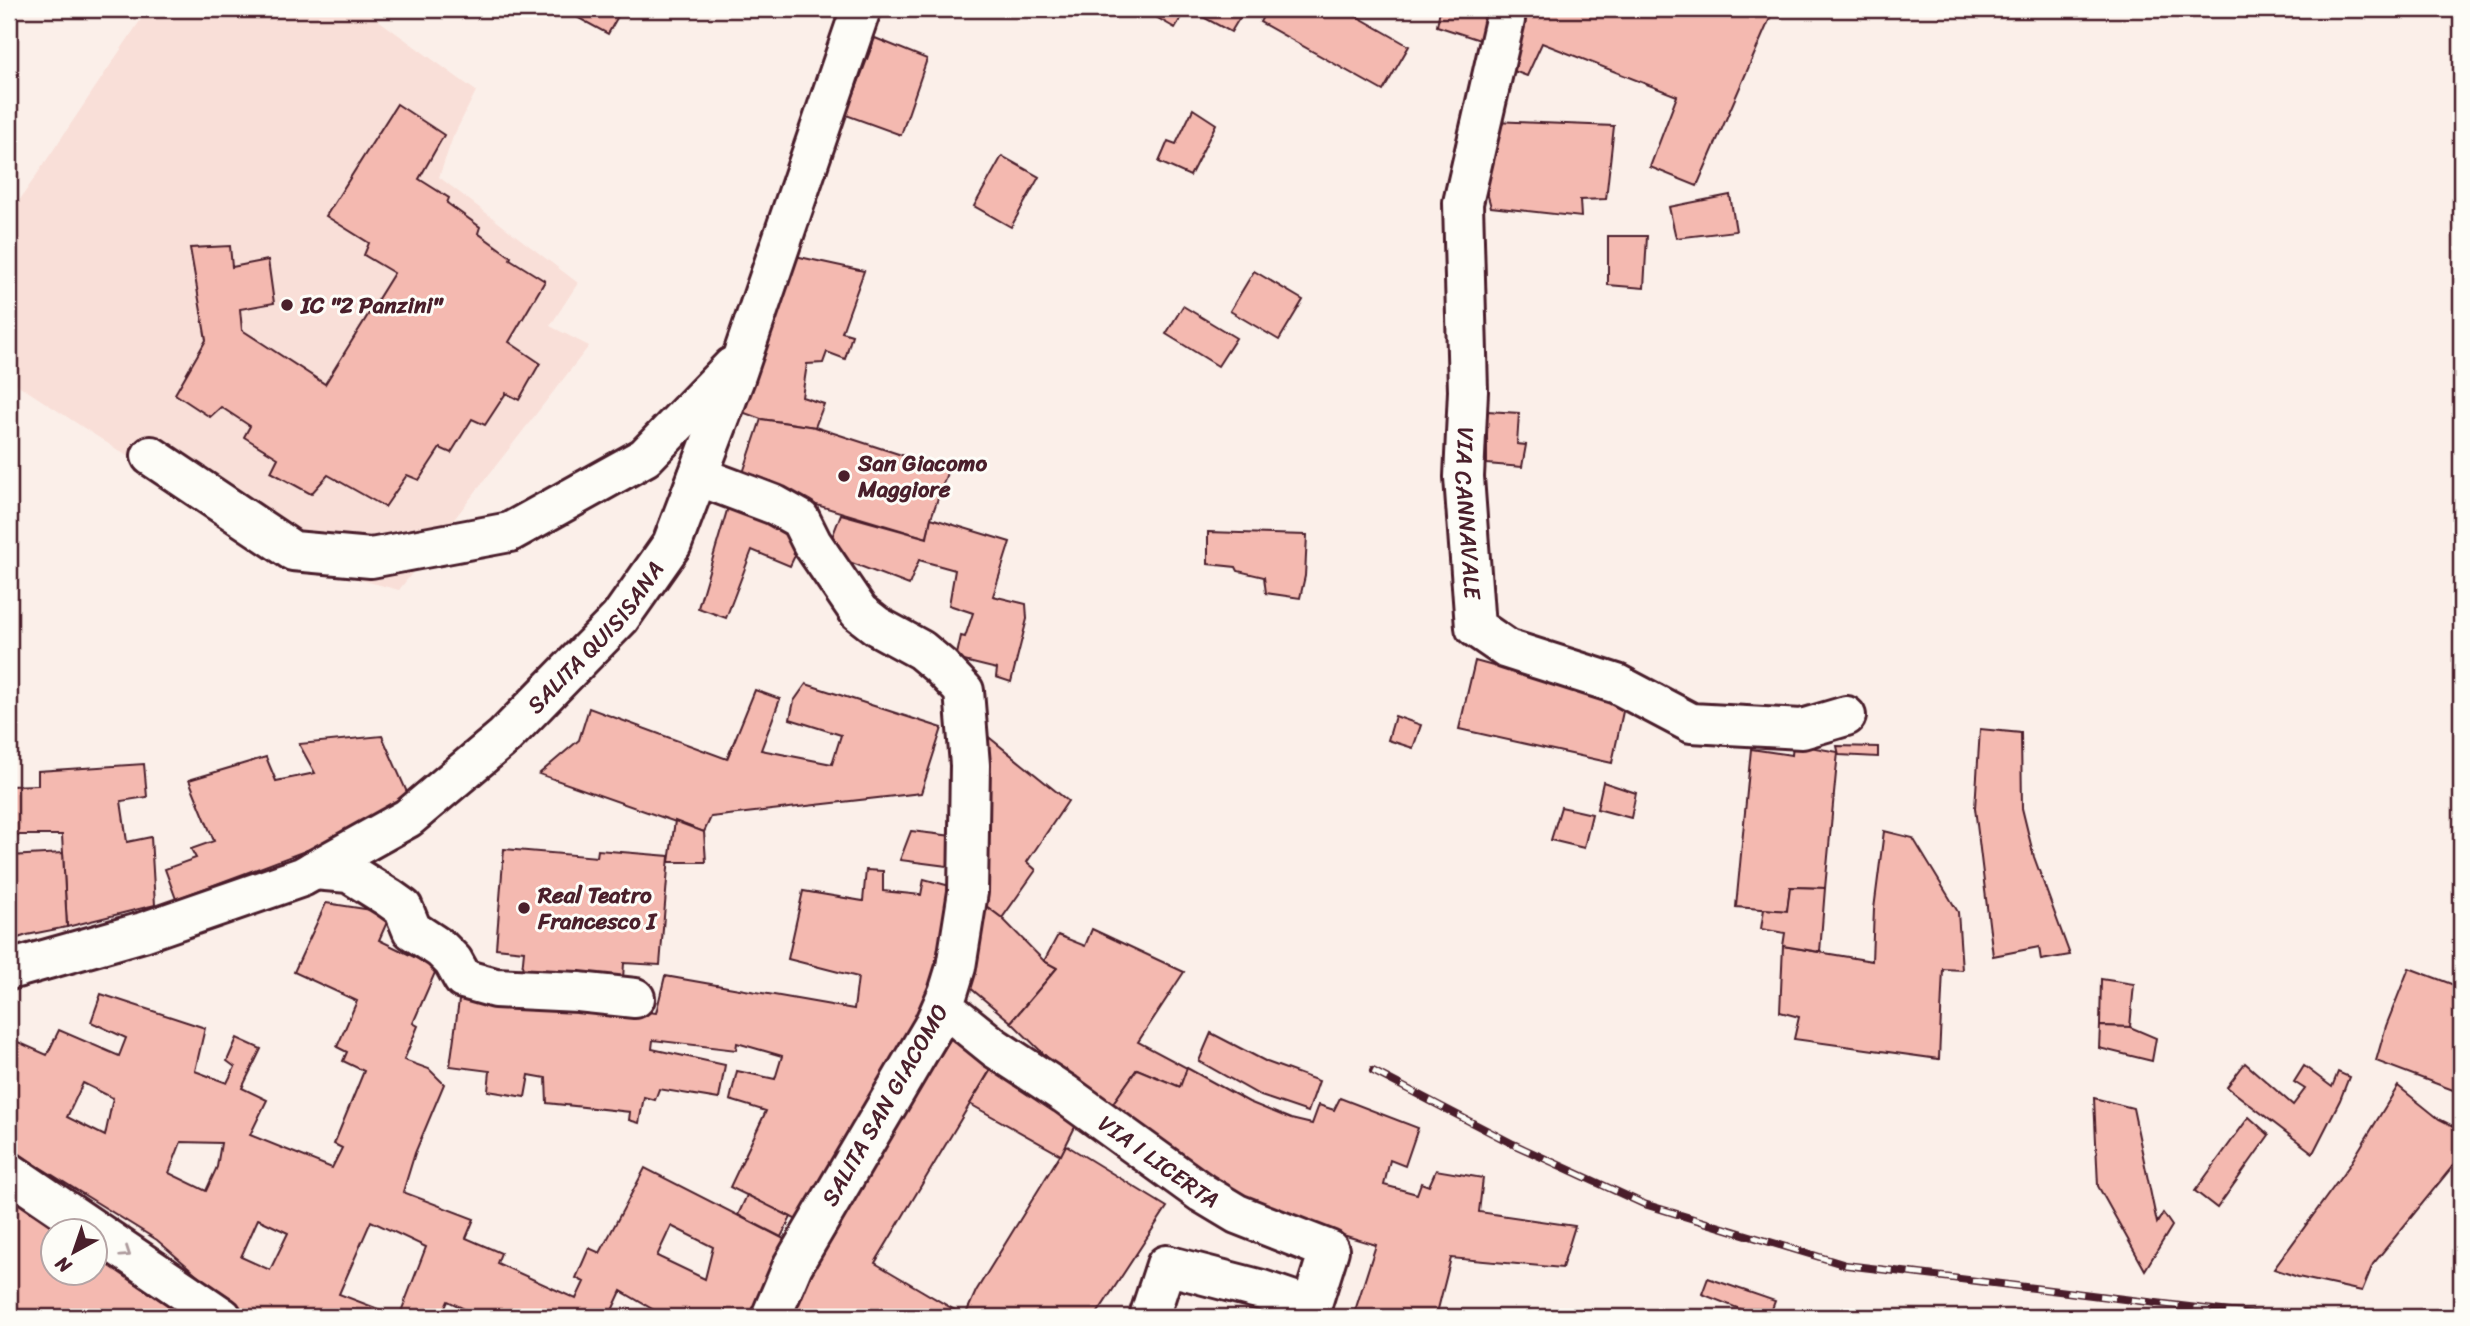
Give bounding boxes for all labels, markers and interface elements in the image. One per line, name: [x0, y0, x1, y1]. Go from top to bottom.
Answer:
place label: IC "2 Panzini": [300, 285, 445, 326]
marker: IC "2 Panzini": [279, 297, 295, 313]
street label: VIA CANNAVALE: [1443, 426, 1493, 602]
place label: San Giacomo Maggiore: [857, 443, 987, 510]
marker: San Giacomo Maggiore: [836, 468, 852, 484]
street label: SALITA QUISISANA: [516, 552, 675, 724]
place label: Real Teatro Francesco I: [537, 875, 658, 942]
marker: Real Teatro Francesco I: [516, 900, 532, 916]
street label: SALITA SAN GIACOMO: [810, 996, 960, 1214]
street label: VIA I LICERTA: [1089, 1104, 1227, 1219]
north arrow: [38, 1218, 108, 1288]
one-way arrow: [118, 1245, 131, 1257]
text: N: [47, 1247, 80, 1282]

